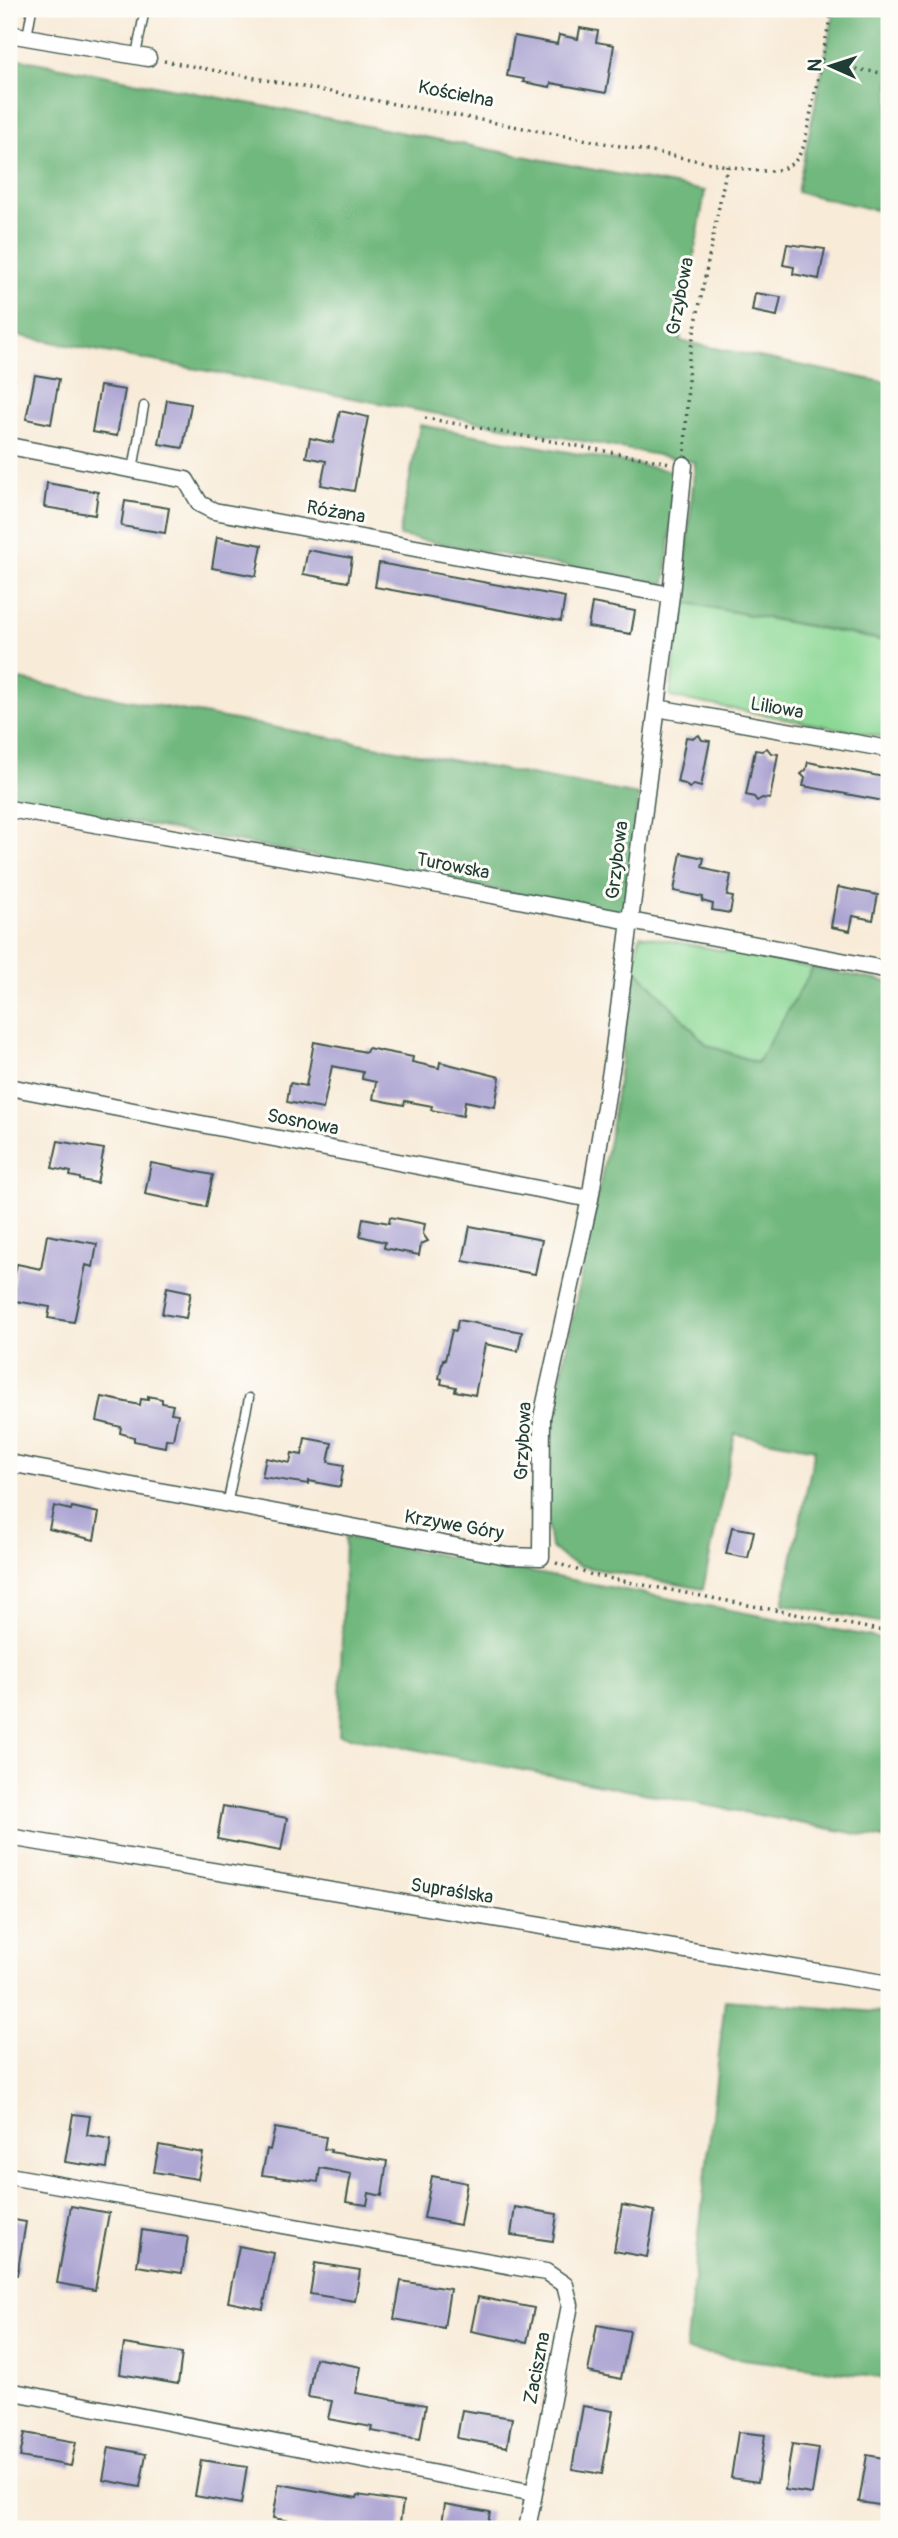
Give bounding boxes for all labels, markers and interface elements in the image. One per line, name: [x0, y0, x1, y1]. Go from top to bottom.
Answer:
north arrow: [796, 32, 866, 102]
text: N: [803, 58, 827, 72]
street label: Kościelna: [416, 75, 496, 113]
street label: Grzybowa: [661, 255, 699, 337]
street label: Różana: [305, 495, 367, 529]
street label: Liliowa: [748, 692, 806, 725]
street label: Grzybowa: [600, 819, 634, 900]
street label: Turowska: [414, 847, 492, 885]
street label: Sosnowa: [265, 1103, 341, 1141]
street label: Grzybowa: [509, 1401, 537, 1481]
street label: Krzywe Góry: [402, 1504, 506, 1546]
street label: Supraślska: [409, 1873, 495, 1909]
street label: Zaciszna: [518, 2330, 556, 2406]

